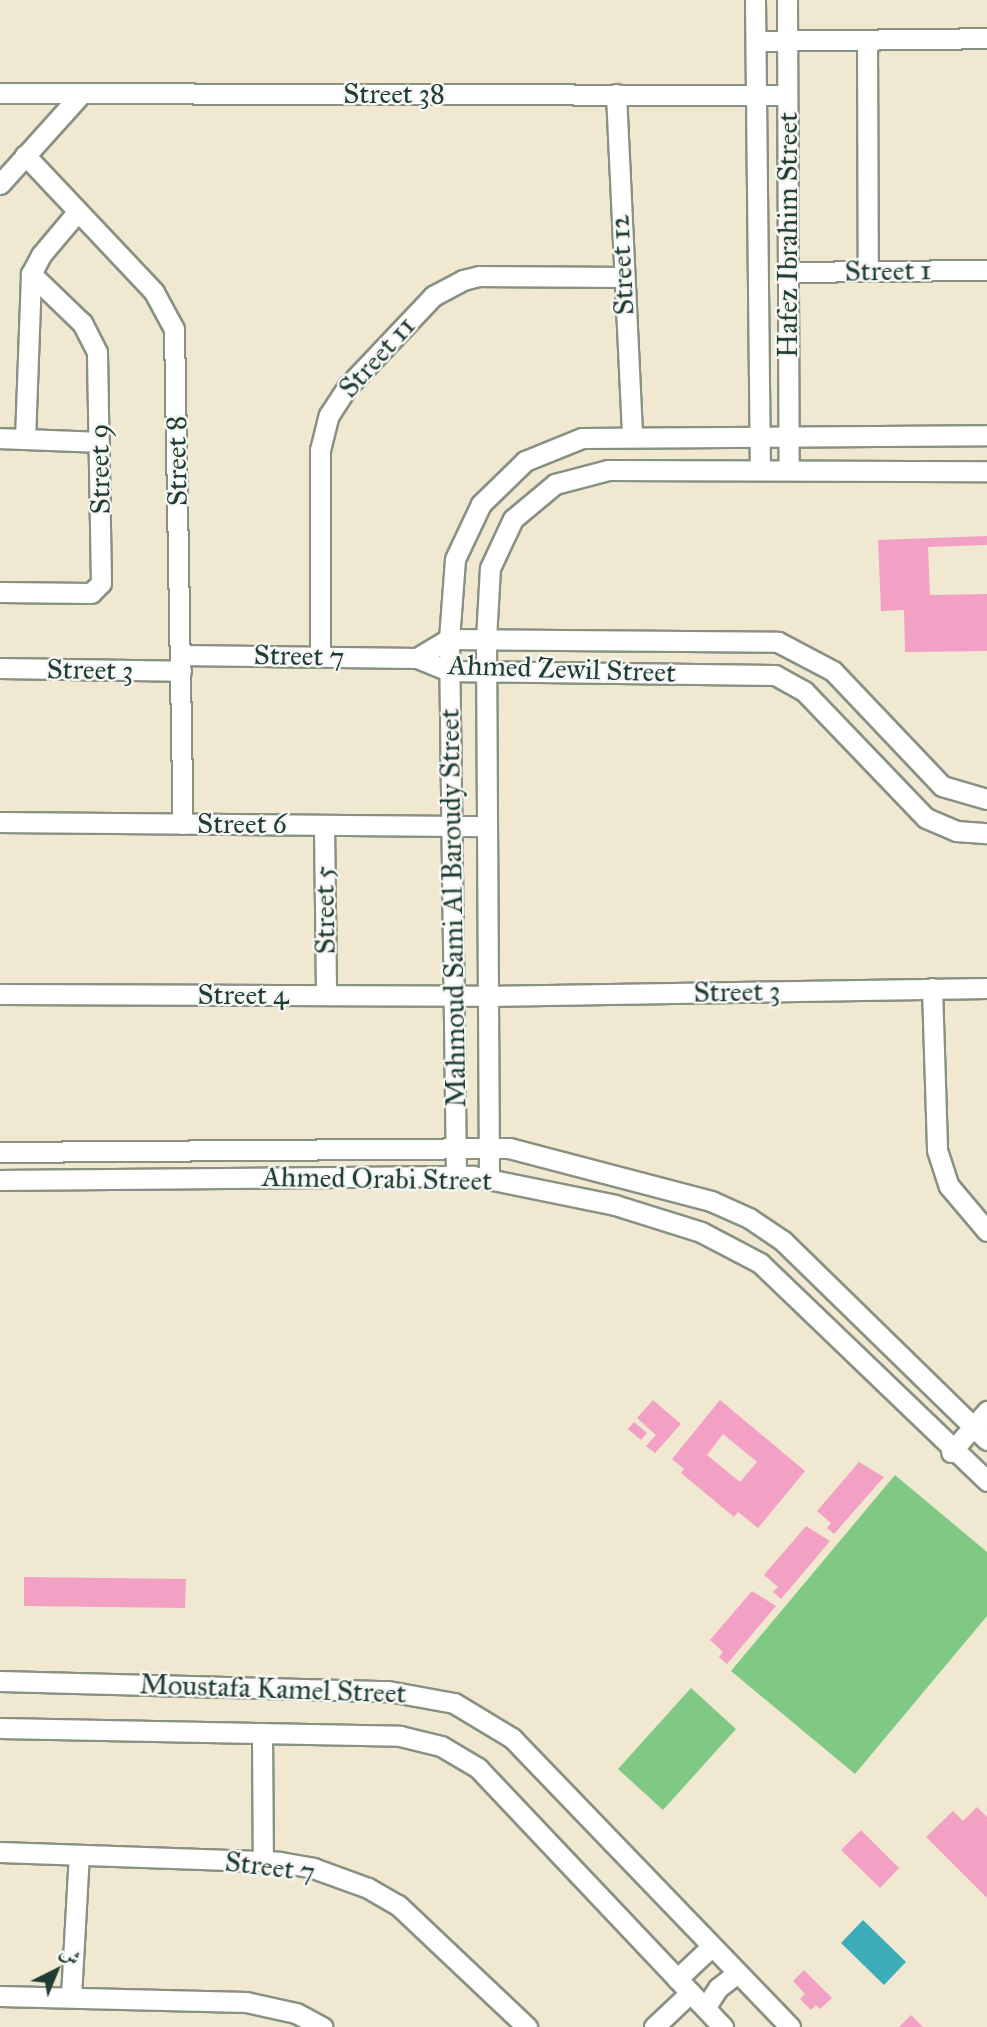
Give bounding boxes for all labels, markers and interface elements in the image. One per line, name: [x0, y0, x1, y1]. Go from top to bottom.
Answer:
street label: Street 38: [343, 77, 445, 111]
street label: Hafez Ibrahim Street: [771, 112, 805, 358]
street label: Street 12: [603, 214, 641, 316]
street label: Street 1: [844, 253, 932, 289]
street label: Street 11: [332, 309, 422, 405]
street label: Street 8: [159, 415, 195, 507]
street label: Street 9: [82, 423, 118, 515]
street label: Street 7: [253, 638, 345, 674]
street label: Ahmed Zewil Street: [448, 648, 676, 690]
street label: Street 3: [46, 652, 134, 688]
street label: Mahmoud Sami Al Baroudy Street: [433, 708, 473, 1108]
street label: Street 6: [197, 807, 287, 841]
street label: Street 5: [307, 865, 343, 955]
street label: Street 3: [693, 974, 781, 1010]
street label: Street 4: [197, 978, 289, 1012]
street label: Ahmed Orabi Street: [262, 1160, 492, 1198]
street label: Moustafa Kamel Street: [139, 1668, 407, 1710]
street label: Street 7: [223, 1845, 317, 1889]
north arrow: [21, 1936, 91, 2006]
text: ش: [56, 1940, 85, 1970]

